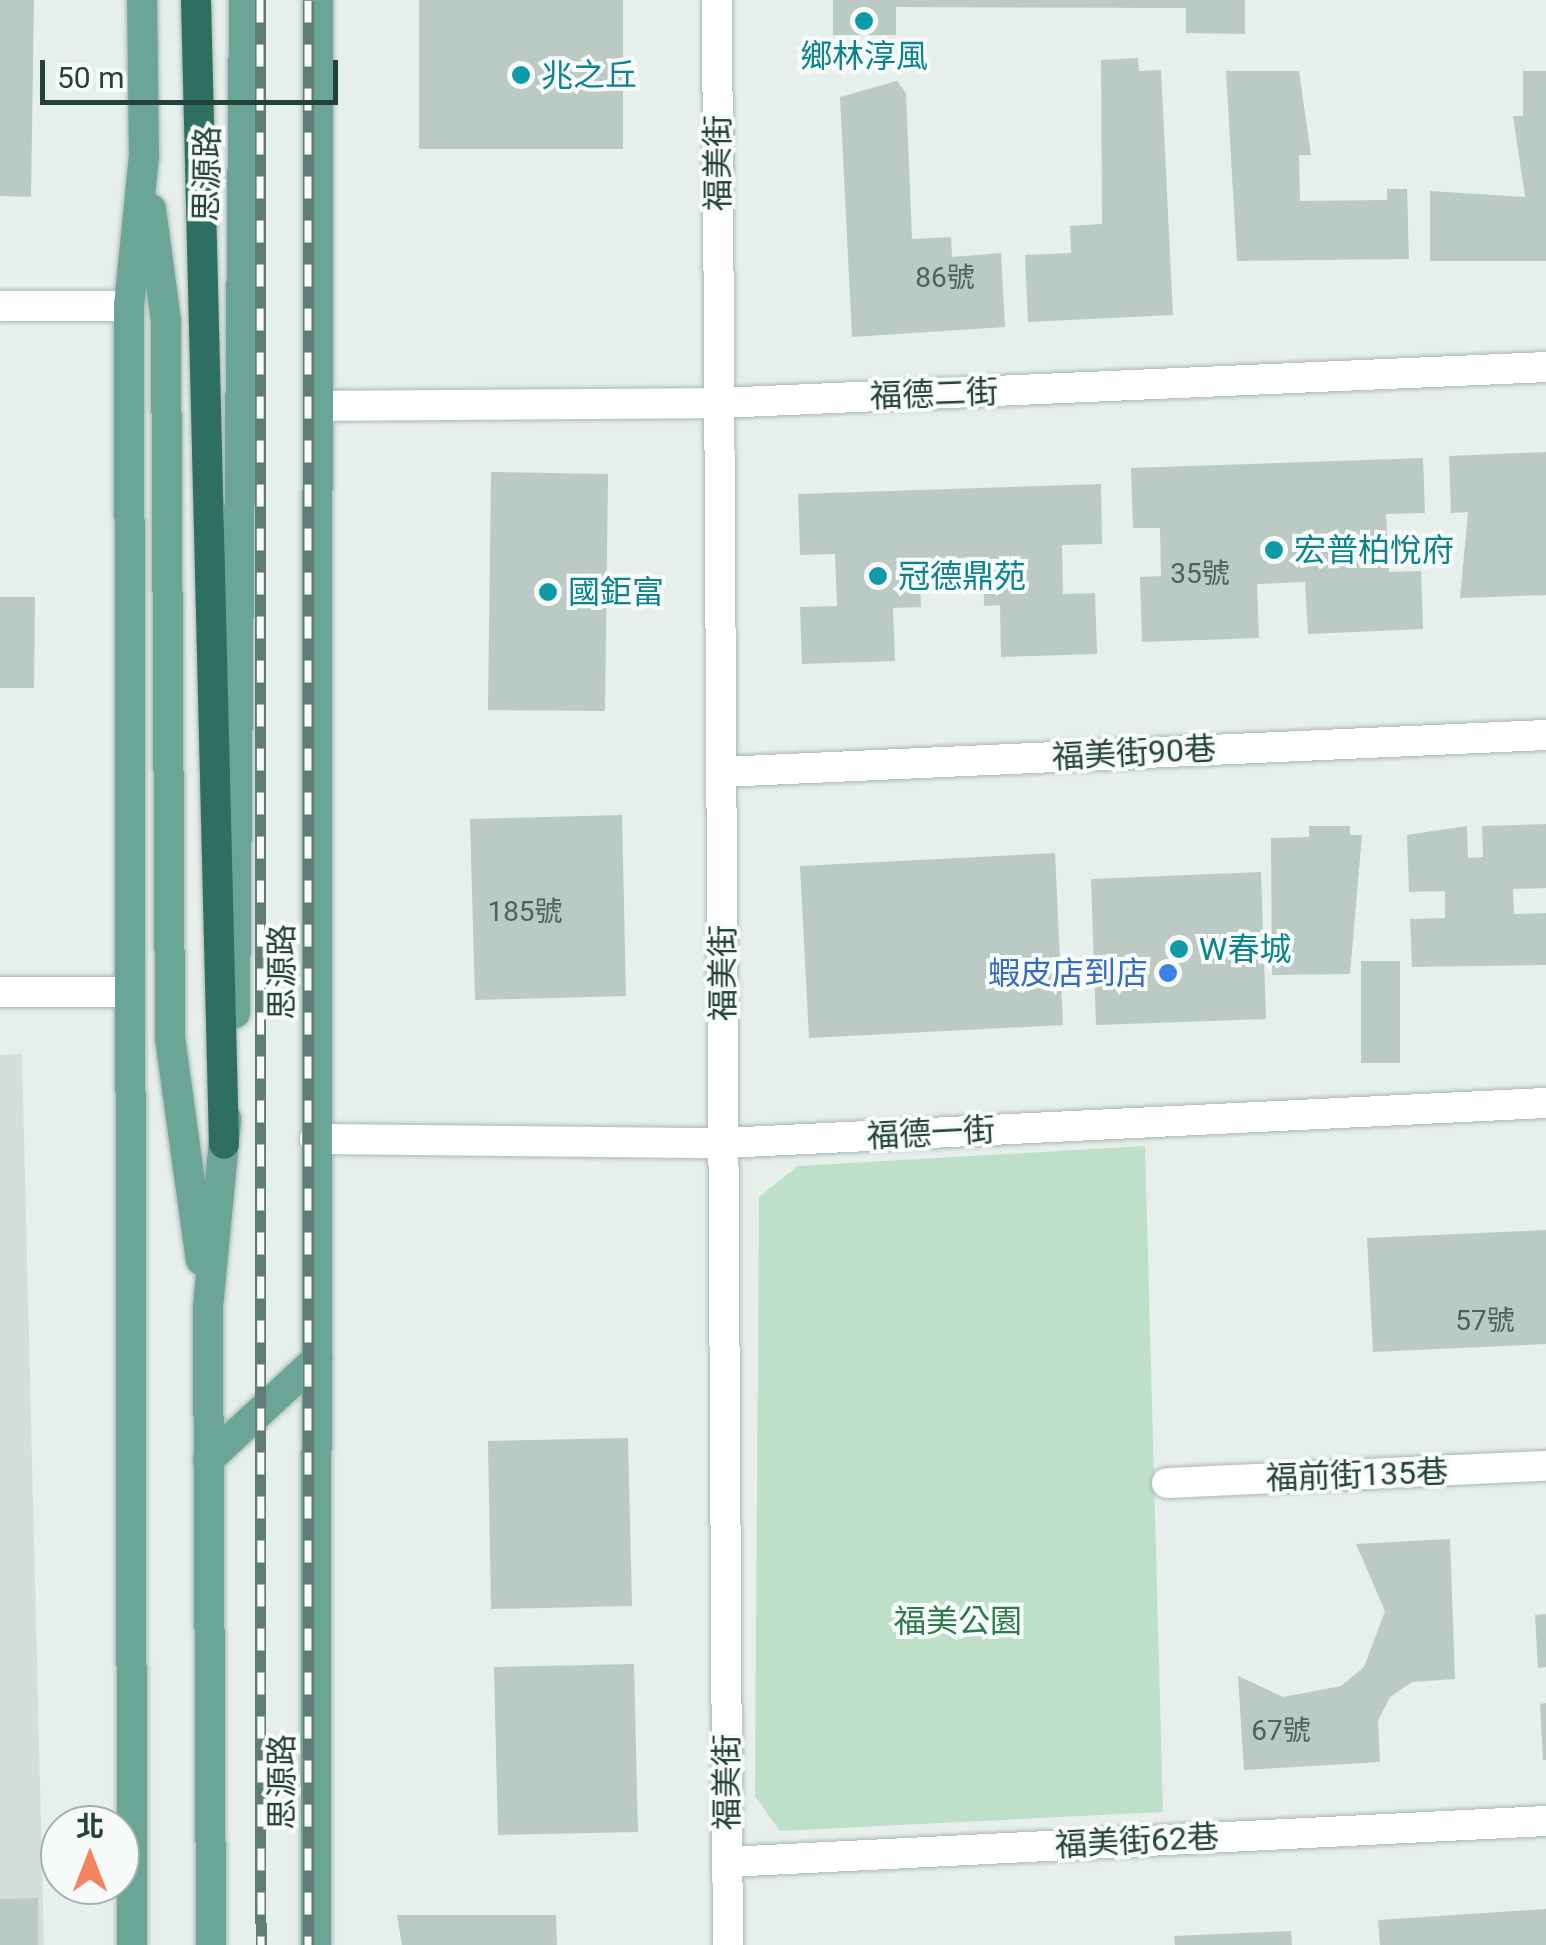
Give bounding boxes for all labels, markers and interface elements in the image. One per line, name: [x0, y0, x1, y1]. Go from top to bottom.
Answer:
marker: 鄉林淳風: [853, 10, 875, 32]
place label: 鄉林淳風: [800, 37, 928, 75]
scale bar: [45, 40, 342, 102]
place label: 兆之丘: [541, 56, 637, 94]
text: 50 m: [57, 60, 124, 95]
marker: 兆之丘: [510, 64, 532, 86]
street label: 福美街: [699, 115, 737, 211]
street label: 思源路: [187, 126, 227, 222]
house number: 86號: [915, 261, 975, 295]
street label: 福德二街: [869, 373, 999, 415]
place label: 宏普柏悅府: [1294, 531, 1454, 569]
marker: 宏普柏悅府: [1263, 539, 1285, 561]
place label: 冠德鼎苑: [898, 557, 1026, 595]
house number: 35號: [1170, 557, 1230, 591]
marker: 冠德鼎苑: [867, 565, 889, 587]
place label: 國鉅富: [568, 573, 664, 611]
marker: 國鉅富: [537, 581, 559, 603]
street label: 福美街90巷: [1051, 730, 1217, 776]
house number: 185號: [487, 895, 563, 929]
street label: 思源路: [263, 924, 301, 1020]
street label: 福美街: [704, 925, 742, 1021]
place label: W春城: [1199, 930, 1291, 968]
marker: W春城: [1168, 938, 1190, 960]
place label: 蝦皮店到店: [988, 954, 1148, 992]
marker: 蝦皮店到店: [1157, 962, 1179, 984]
street label: 福德一街: [866, 1110, 996, 1156]
house number: 57號: [1455, 1304, 1515, 1338]
street label: 福前街135巷: [1265, 1453, 1449, 1497]
park label: 福美公園: [894, 1602, 1022, 1640]
house number: 67號: [1251, 1714, 1311, 1748]
street label: 思源路: [263, 1734, 301, 1830]
street label: 福美街: [708, 1734, 746, 1830]
north arrow: [40, 1805, 140, 1905]
text: 北: [76, 1810, 104, 1843]
street label: 福美街62巷: [1054, 1818, 1220, 1864]

